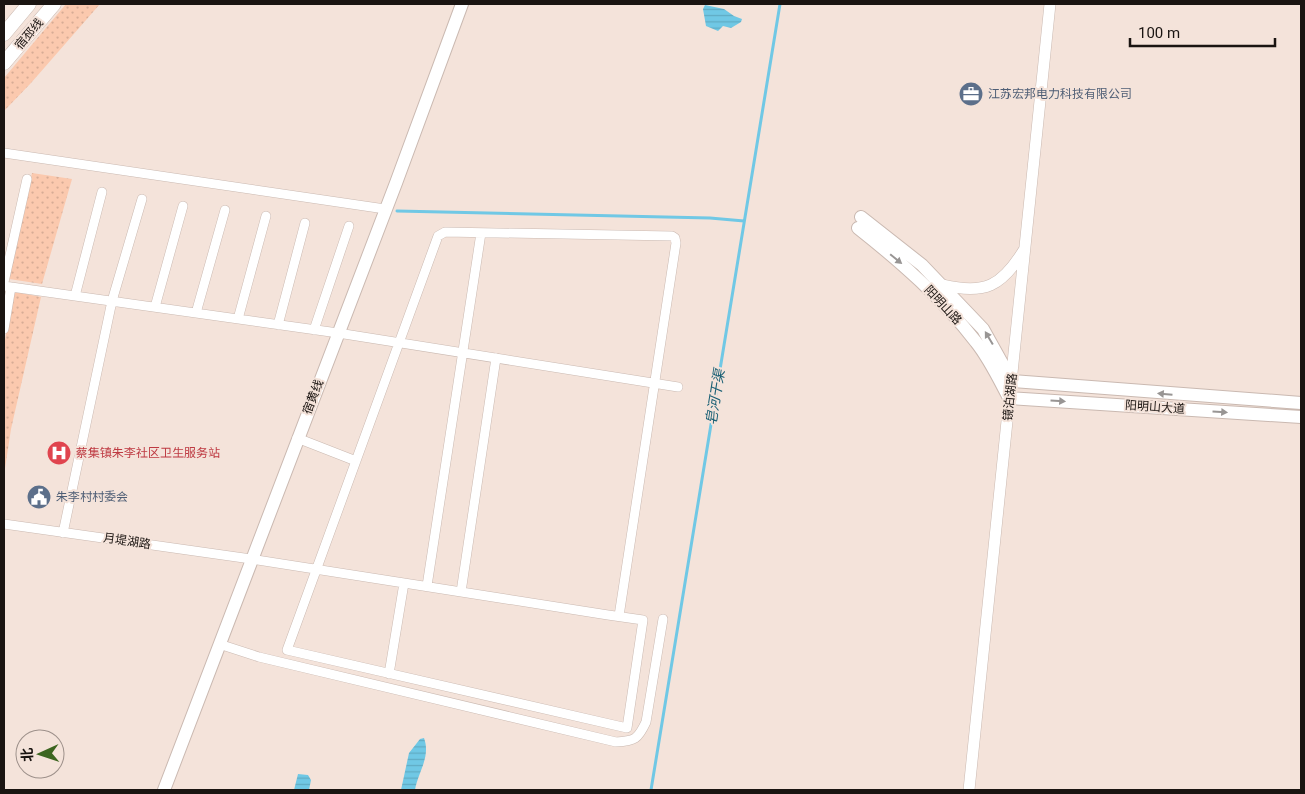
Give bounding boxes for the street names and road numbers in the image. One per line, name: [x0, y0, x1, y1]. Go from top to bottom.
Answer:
street label: 宿邳线: [12, 16, 46, 52]
street label: 阳明山路: [922, 283, 964, 327]
street label: 镜泊湖路: [1001, 372, 1019, 422]
street label: 宿黄线: [300, 378, 326, 416]
street label: 阳明山大道: [1125, 398, 1185, 416]
street label: 月堤湖路: [102, 531, 152, 551]

